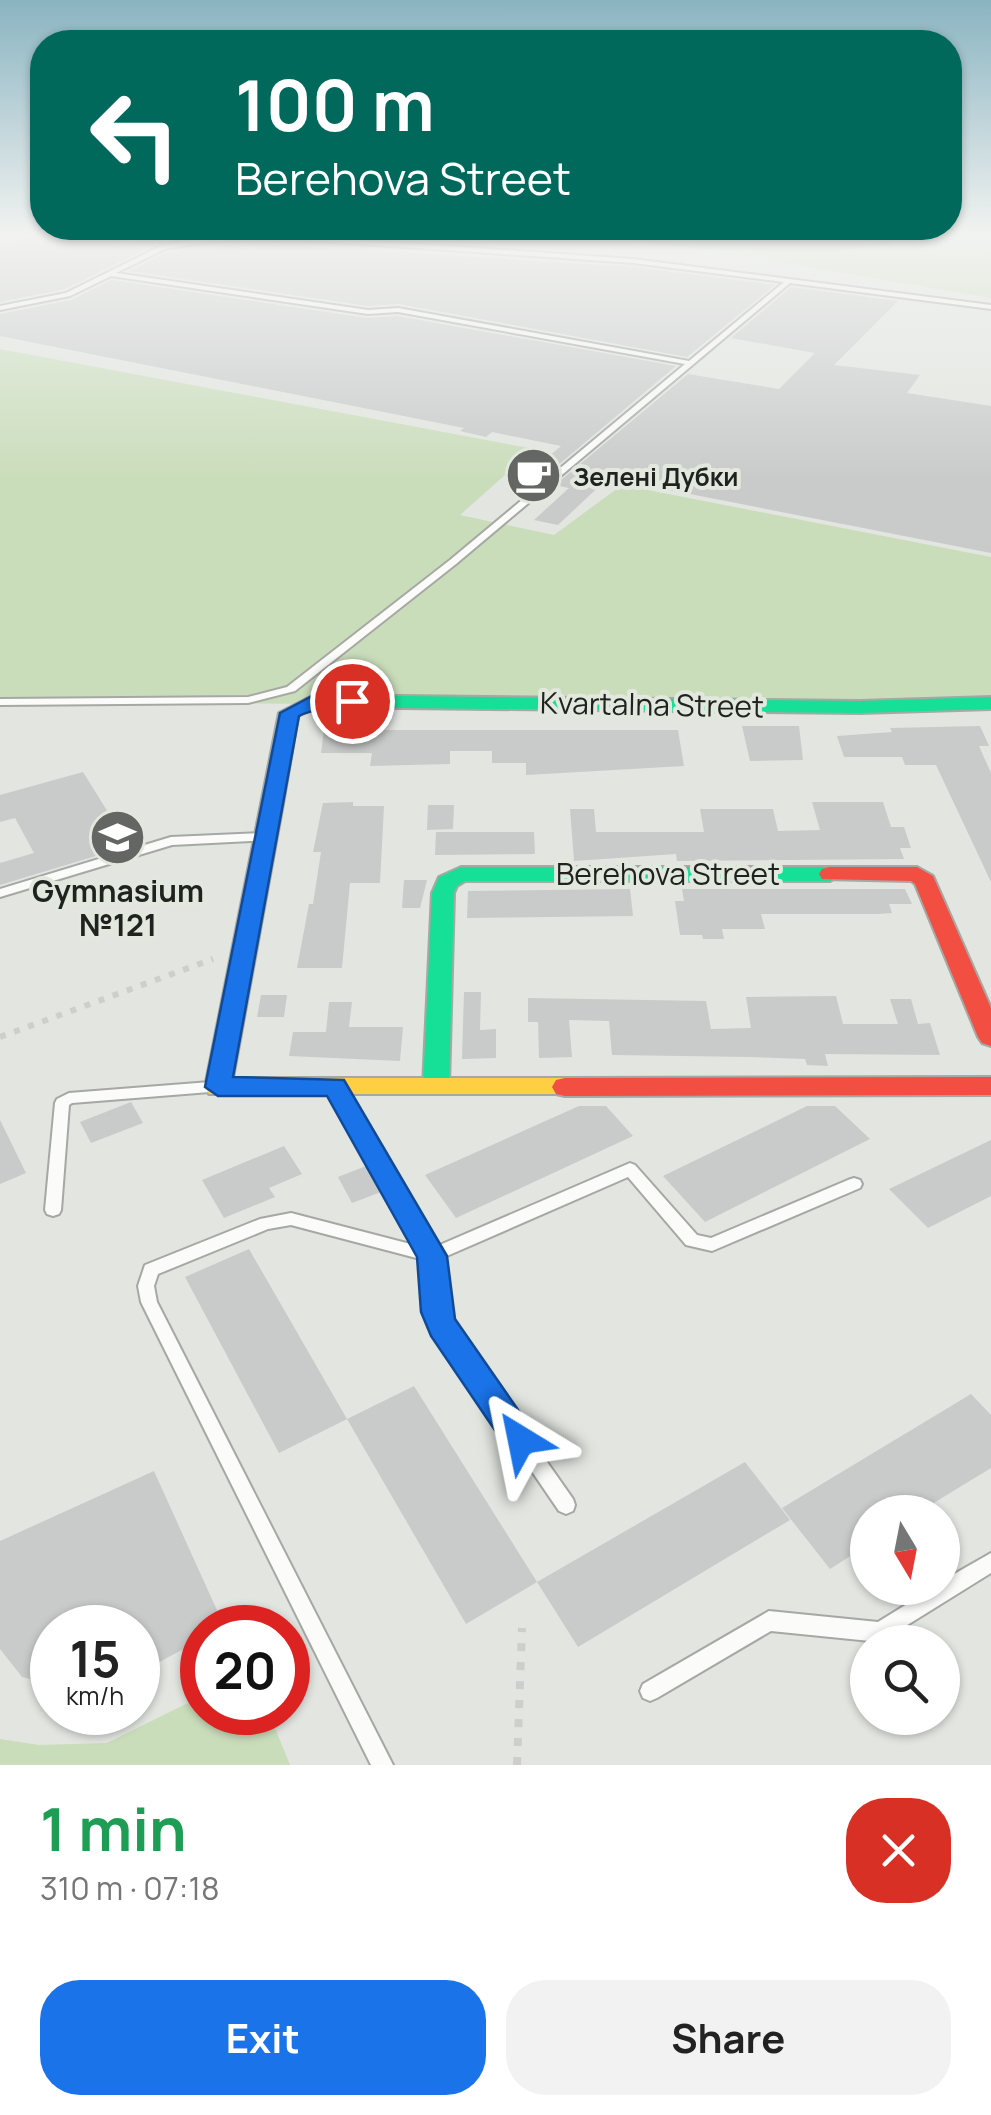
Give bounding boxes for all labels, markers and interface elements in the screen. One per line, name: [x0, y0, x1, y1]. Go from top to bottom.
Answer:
text: 100 m: [235, 56, 435, 152]
icon: left: [70, 70, 200, 200]
text: Berehova Street: [235, 147, 571, 209]
cafe icon: Зелені Дубки: [504, 446, 564, 506]
place label: Зелені Дубки: [573, 459, 738, 494]
pin: [310, 659, 395, 744]
icon: arrive: [325, 674, 380, 729]
street label: Kvartalna Street: [540, 682, 764, 726]
school or university icon: Gymnasium №121: [88, 808, 148, 868]
street label: Berehova Street: [556, 853, 780, 894]
place label: Gymnasium №121: [32, 870, 204, 945]
position arrow: [469, 1388, 573, 1492]
north arrow: [850, 1495, 960, 1605]
map controls: [850, 1495, 960, 1735]
speed limit sign: 20: [180, 1605, 310, 1735]
text: 15: [69, 1624, 121, 1692]
button: search: [850, 1625, 960, 1735]
text: km/h: [66, 1678, 124, 1713]
text: 1 min: [40, 1787, 187, 1869]
button: close: [846, 1798, 951, 1903]
text: 310 m · 07:18: [40, 1866, 220, 1910]
button: Exit: [40, 1980, 486, 2095]
button: Share: [506, 1980, 951, 2095]

